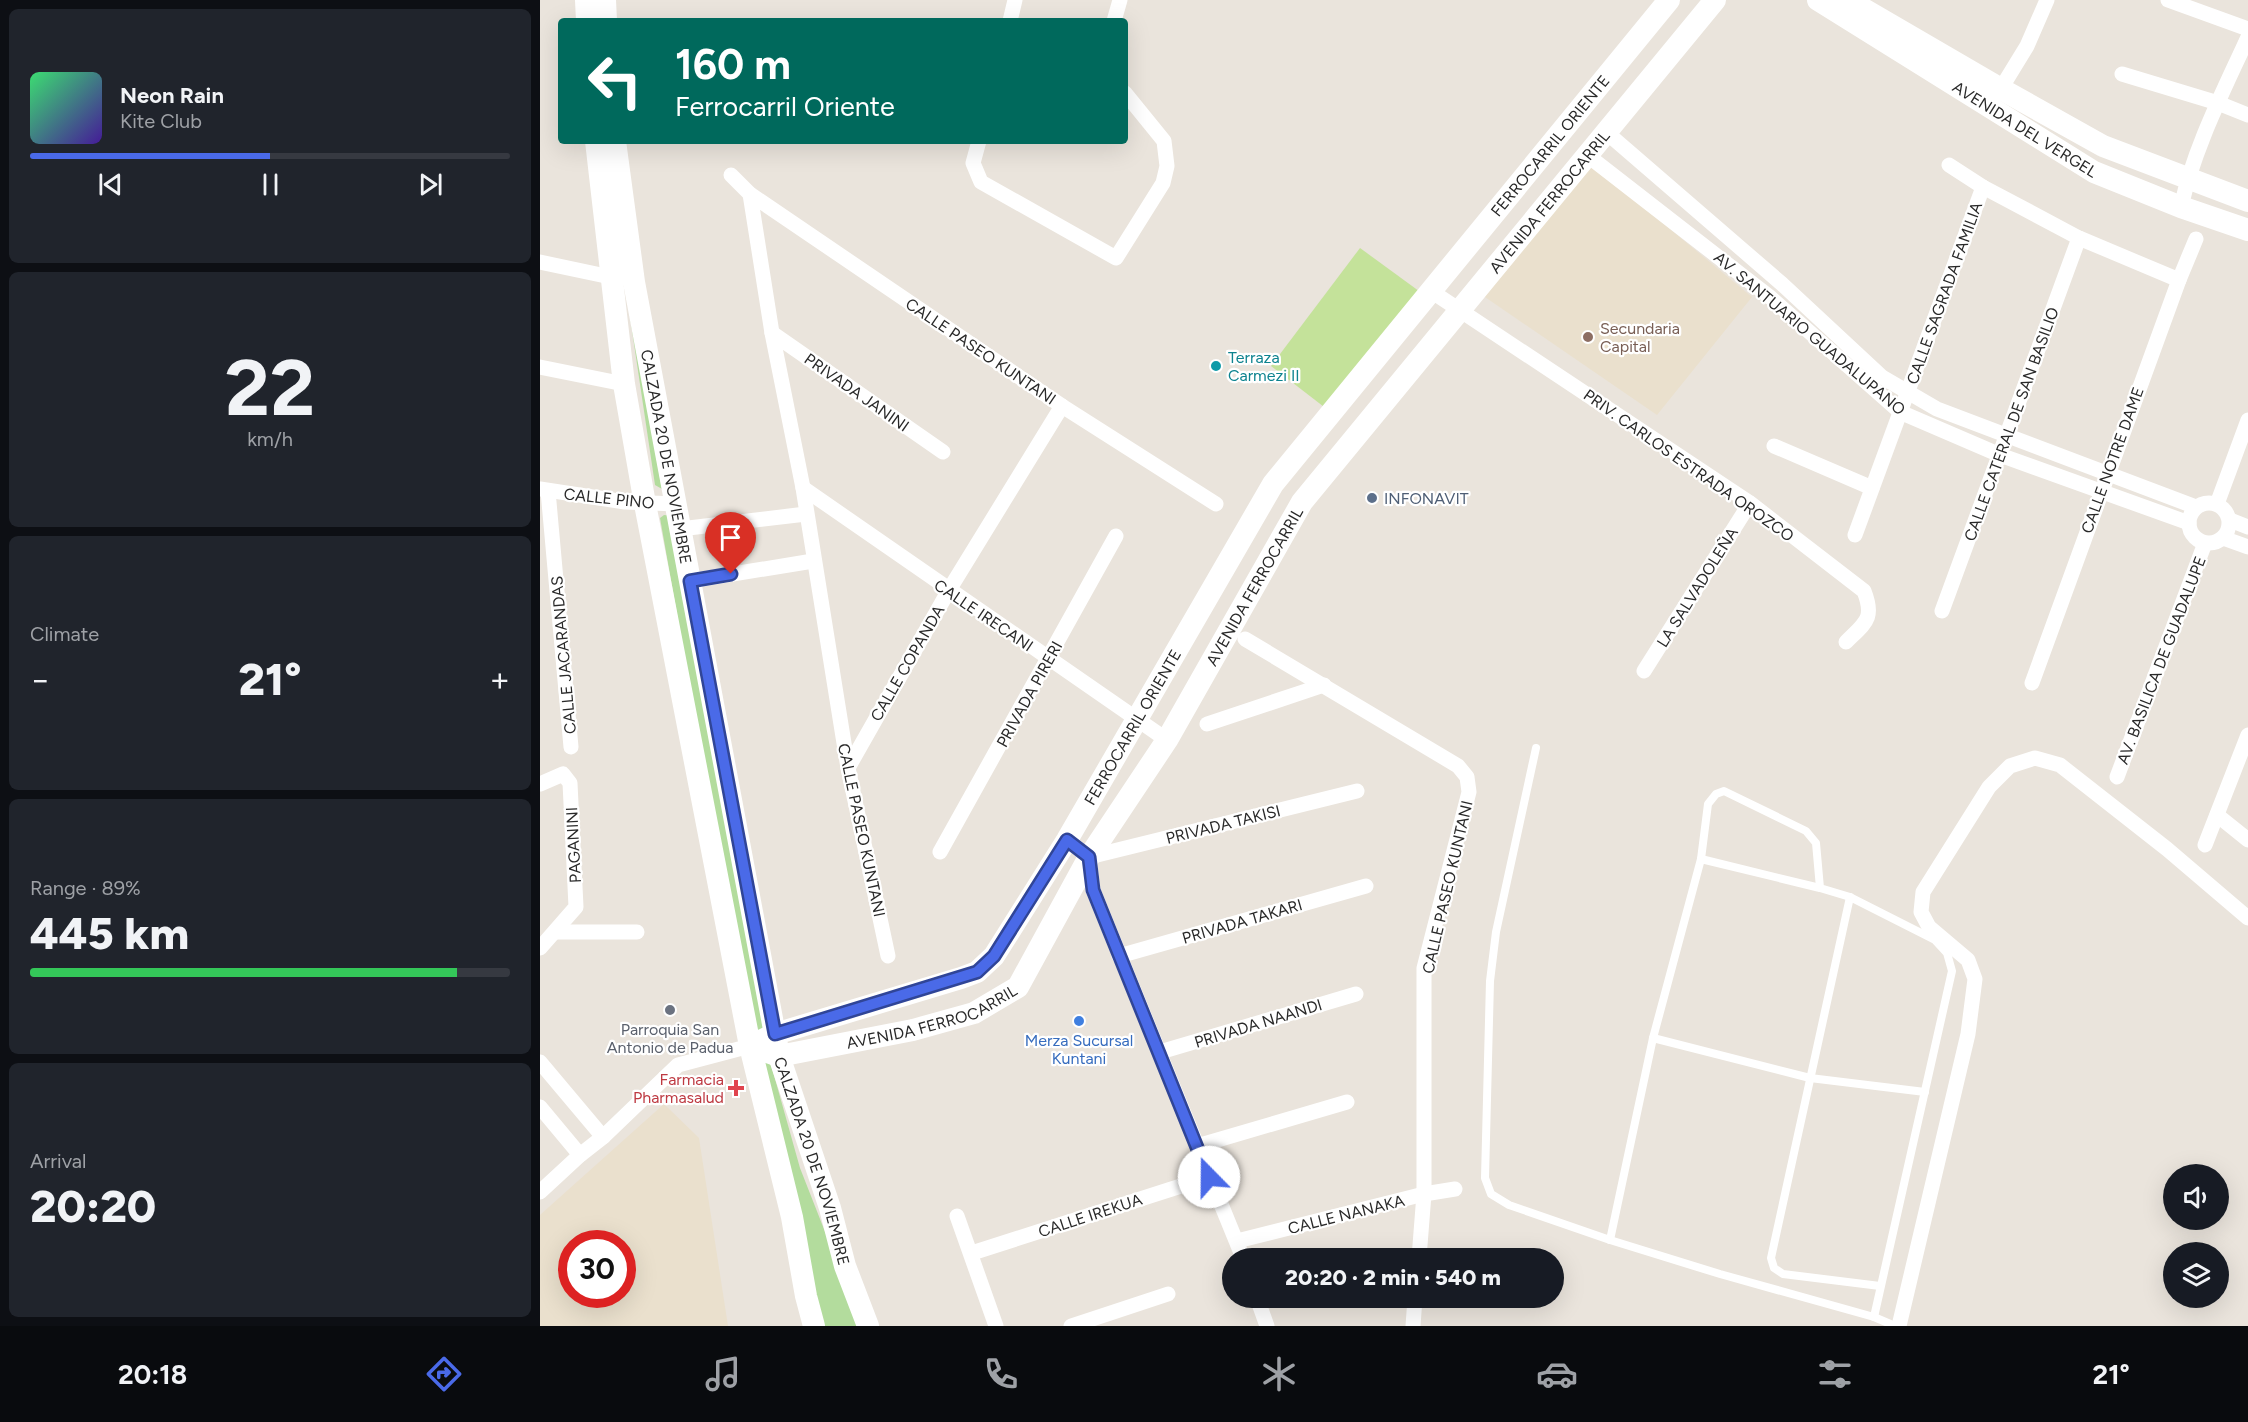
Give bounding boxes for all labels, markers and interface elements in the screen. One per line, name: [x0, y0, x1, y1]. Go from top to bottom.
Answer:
text: 160 m: [675, 39, 791, 90]
icon: left: [576, 42, 654, 120]
street label: FERROCARRIL ORIENTE: [1487, 72, 1614, 220]
street label: AVENIDA DEL VERGEL: [1949, 77, 2101, 182]
text: Neon Rain: [120, 82, 224, 109]
text: Ferrocarril Oriente: [675, 90, 895, 123]
text: Kite Club: [120, 109, 202, 133]
street label: AVENIDA FERROCARRIL: [1485, 126, 1614, 277]
icon: previous: [94, 168, 127, 201]
icon: pause: [254, 168, 287, 201]
icon: next: [414, 168, 447, 201]
street label: CALLE SAGRADA FAMILIA: [1903, 199, 1986, 387]
street label: AV. SANTUARIO GUADALUPANO: [1710, 248, 1909, 419]
street label: CALLE PASEO KUNTANI: [902, 294, 1059, 409]
street label: CALLE CATERAL DE SAN BASILIO: [1960, 305, 2063, 544]
place label: Secundaria Capital: [1600, 319, 1680, 356]
marker: Secundaria Capital: [1581, 330, 1595, 344]
text: 22: [225, 341, 315, 435]
street label: CALZADA 20 DE NOVIEMBRE: [637, 348, 696, 566]
place label: Terraza Carmezi II: [1228, 348, 1300, 385]
street label: PRIVADA JANINI: [801, 349, 913, 436]
marker: Terraza Carmezi II: [1209, 359, 1223, 373]
street label: CALLE NOTRE DAME: [2077, 384, 2148, 536]
street label: PRIV. CARLOS ESTRADA OROZCO: [1580, 385, 1798, 546]
text: km/h: [247, 427, 293, 451]
street label: CALLE PINO: [563, 484, 655, 513]
place label: INFONAVIT: [1384, 489, 1469, 508]
marker: INFONAVIT: [1365, 491, 1379, 505]
street label: AVENIDA FERROCARRIL: [1202, 503, 1307, 669]
pin: [705, 512, 756, 574]
icon: arrive: [714, 521, 747, 554]
street label: LA SALVADOLEÑA: [1653, 524, 1742, 651]
street label: AV. BASILICA DE GUADALUPE: [2113, 554, 2210, 767]
street label: CALLE JACARANDAS: [547, 575, 580, 735]
street label: CALLE IRECANI: [931, 575, 1037, 656]
street label: CALLE COPANDA: [867, 602, 948, 725]
text: Climate: [30, 622, 99, 646]
street label: PRIVADA PIRERI: [993, 638, 1066, 750]
street label: FERROCARRIL ORIENTE: [1080, 646, 1185, 809]
text: 21°: [239, 652, 301, 706]
text: −: [30, 660, 51, 699]
text: +: [489, 660, 510, 699]
street label: CALLE PASEO KUNTANI: [834, 742, 889, 919]
street label: CALLE PASEO KUNTANI: [1418, 799, 1477, 975]
street label: PRIVADA TAKISI: [1164, 801, 1282, 848]
street label: PAGANINI: [562, 807, 585, 883]
text: Range · 89%: [30, 876, 141, 900]
street label: PRIVADA TAKARI: [1180, 895, 1304, 948]
text: 445 km: [30, 906, 189, 960]
street label: AVENIDA FERROCARRIL: [845, 980, 1021, 1053]
street label: PRIVADA NAANDI: [1192, 995, 1324, 1052]
marker: Parroquia San Antonio de Padua: [663, 1003, 677, 1017]
marker: Merza Sucursal Kuntani: [1072, 1014, 1086, 1028]
place label: Parroquia San Antonio de Padua: [607, 1020, 733, 1057]
place label: Merza Sucursal Kuntani: [1025, 1031, 1133, 1068]
street label: CALZADA 20 DE NOVIEMBRE: [770, 1054, 853, 1267]
place label: Farmacia Pharmasalud: [633, 1070, 724, 1107]
marker: Farmacia Pharmasalud: [729, 1081, 743, 1095]
position arrow: [1177, 1145, 1241, 1209]
text: Arrival: [30, 1149, 86, 1173]
map controls: [2163, 1164, 2229, 1308]
button: sound: [2163, 1164, 2229, 1230]
text: 20:20: [30, 1179, 156, 1233]
street label: CALLE IREKUA: [1036, 1190, 1145, 1241]
street label: CALLE NANAKA: [1286, 1191, 1407, 1238]
speed limit sign: 30: [558, 1230, 636, 1308]
button: layers: [2163, 1242, 2229, 1308]
text: 20:20 · 2 min · 540 m: [1285, 1264, 1501, 1291]
icon: directions: [423, 1353, 465, 1395]
icon: music: [702, 1353, 744, 1395]
icon: phone: [980, 1353, 1022, 1395]
icon: climate: [1258, 1353, 1300, 1395]
icon: car: [1536, 1353, 1578, 1395]
icon: filters: [1814, 1353, 1856, 1395]
text: 20:18: [118, 1358, 187, 1391]
text: 21°: [2093, 1358, 2130, 1391]

